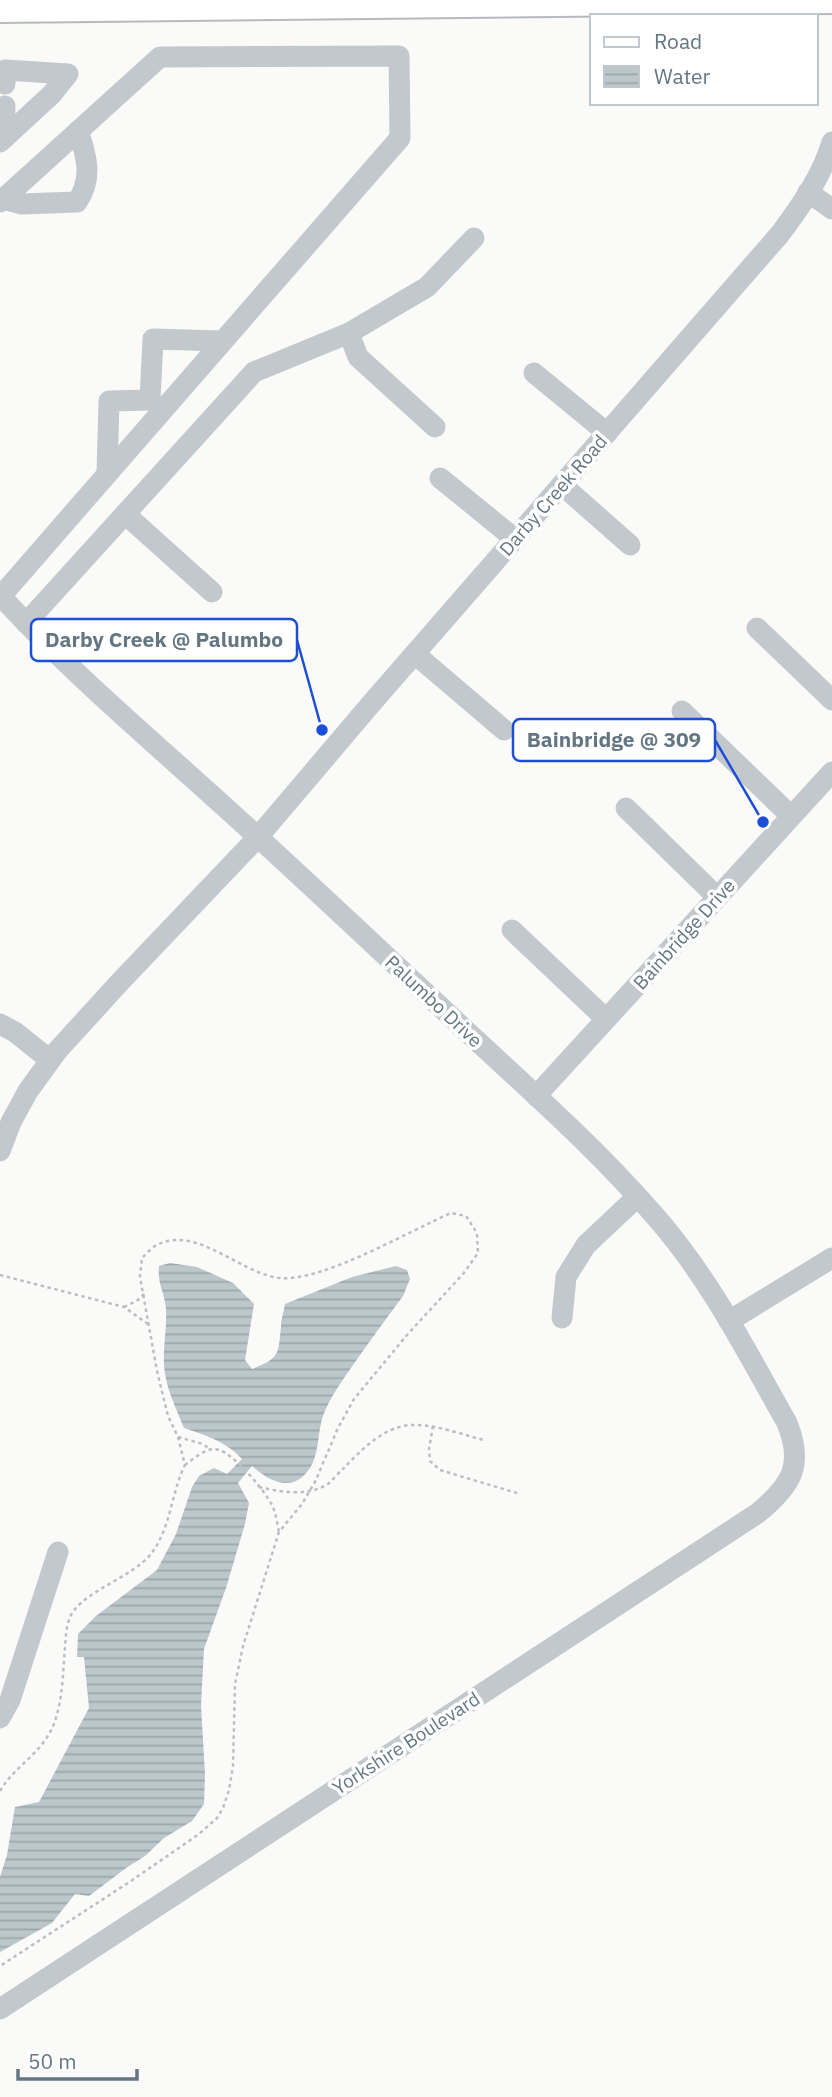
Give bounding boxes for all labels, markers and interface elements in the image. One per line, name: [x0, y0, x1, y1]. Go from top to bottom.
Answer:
legend: [590, 14, 818, 105]
text: Road: [654, 27, 702, 55]
text: Water: [654, 62, 711, 90]
street label: Darby Creek Road: [494, 430, 612, 560]
callout: Darby Creek @ Palumbo: [31, 619, 297, 661]
text: Darby Creek @ Palumbo: [45, 625, 283, 653]
callout: Bainbridge @ 309: [513, 719, 715, 761]
text: Bainbridge @ 309: [527, 725, 701, 753]
street label: Bainbridge Drive: [628, 874, 740, 994]
street label: Palumbo Drive: [380, 950, 488, 1052]
street label: Yorkshire Boulevard: [328, 1686, 484, 1800]
scale bar: [18, 2038, 136, 2082]
text: 50 m: [28, 2047, 77, 2075]

